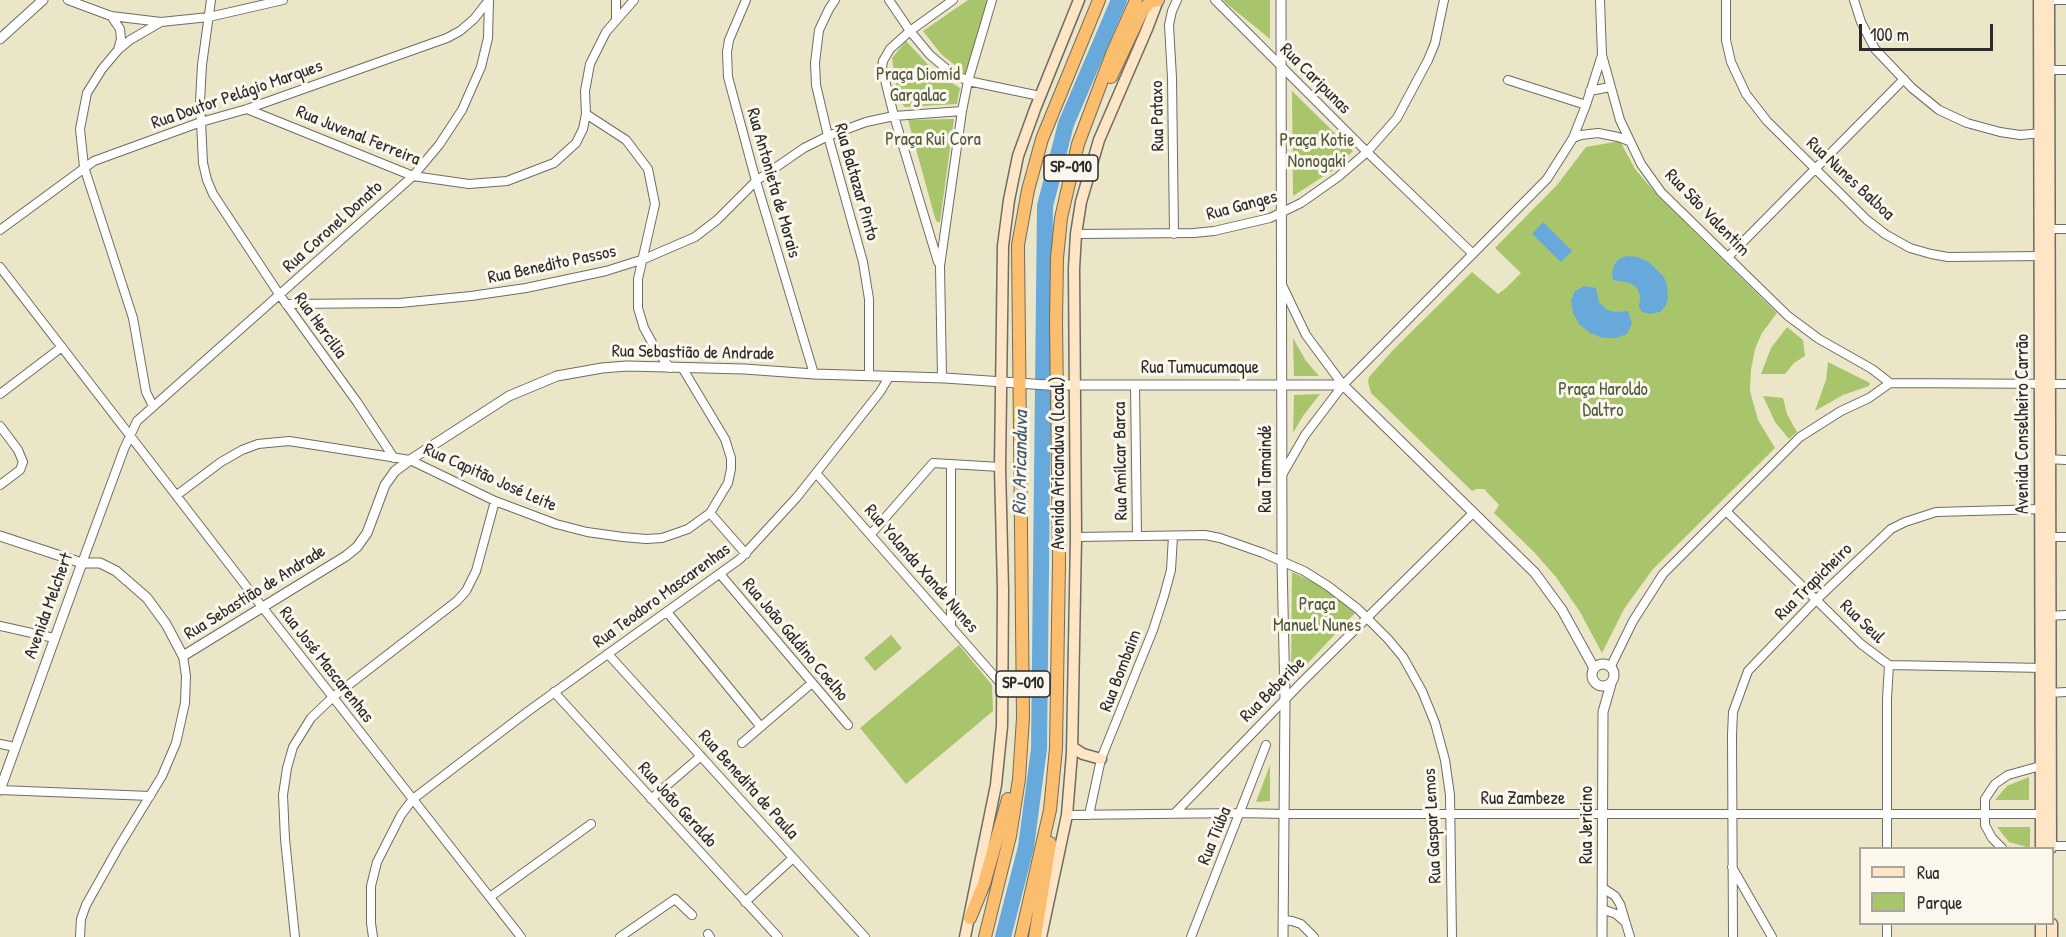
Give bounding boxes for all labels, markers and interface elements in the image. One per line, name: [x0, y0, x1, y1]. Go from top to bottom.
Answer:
scale bar: [1862, 12, 1996, 50]
text: 100 m: [1870, 22, 1909, 47]
street label: Rua Caripunas: [1275, 39, 1355, 119]
street label: Rua Doutor Pelágio Marques: [149, 56, 325, 134]
park label: Praça Diomid Gargalac: [876, 64, 960, 106]
street label: Rua Pataxo: [1147, 80, 1169, 152]
street label: Rua Juvenal Ferreira: [293, 101, 423, 171]
street label: Rua Antonieta de Morais: [741, 106, 805, 260]
street label: Rua Baltazar Pinto: [829, 121, 883, 243]
park label: Praça Rui Cora: [885, 129, 981, 151]
park label: Praça Kotie Nonogaki: [1280, 130, 1354, 172]
street label: Rua Nunes Balboa: [1802, 133, 1898, 225]
road number: SP-010: [1044, 155, 1098, 181]
street label: Rua São Valentim: [1660, 165, 1754, 261]
street label: Rua Coronel Donato: [279, 177, 387, 277]
street label: Rua Ganges: [1204, 186, 1280, 226]
street label: Rua Benedito Passos: [486, 241, 618, 289]
street label: Rua Hercilia: [289, 289, 351, 363]
street label: Avenida Conselheiro Carrão: [2012, 334, 2034, 514]
street label: Rua Sebastião de Andrade: [612, 341, 774, 365]
street label: Rua Tumucumaque: [1141, 357, 1259, 379]
street label: Avenida Aricanduva (Local): [1048, 376, 1070, 550]
park label: Praça Haroldo Daltro: [1558, 379, 1648, 422]
street label: Rua Amílcar Barca: [1109, 401, 1133, 521]
water label: Rio Aricanduva: [1008, 411, 1034, 515]
street label: Rua Tamaindé: [1255, 425, 1277, 513]
street label: Rua Capitão José Leite: [420, 439, 560, 517]
street label: Rua Yolanda Xande Nunes: [859, 500, 983, 638]
street label: Rua Teodoro Mascarenhas: [589, 539, 735, 653]
street label: Rua Trapicheiro: [1771, 539, 1857, 625]
street label: Rua Sebastião de Andrade: [180, 541, 330, 645]
street label: Avenida Melchert: [20, 550, 78, 662]
street label: Rua João Galdino Coelho: [737, 574, 853, 706]
park label: Praça Manuel Nunes: [1273, 594, 1361, 636]
street label: Rua Seul: [1835, 595, 1889, 649]
street label: Rua José Mascarenhas: [274, 603, 378, 727]
street label: Rua Bombaim: [1096, 627, 1146, 715]
street label: Rua Beberibe: [1236, 653, 1310, 727]
road number: SP-010: [996, 671, 1050, 697]
street label: Rua Benedita de Paula: [693, 726, 803, 844]
street label: Rua João Geraldo: [633, 758, 721, 852]
street label: Rua Gaspar Lemos: [1419, 768, 1447, 884]
street label: Rua Jericino: [1576, 786, 1598, 864]
street label: Rua Zambeze: [1481, 788, 1565, 810]
street label: Rua Tiúba: [1194, 804, 1236, 868]
legend: [1859, 847, 2054, 925]
text: Rua: [1917, 860, 1939, 885]
text: Parque: [1917, 890, 1962, 915]

